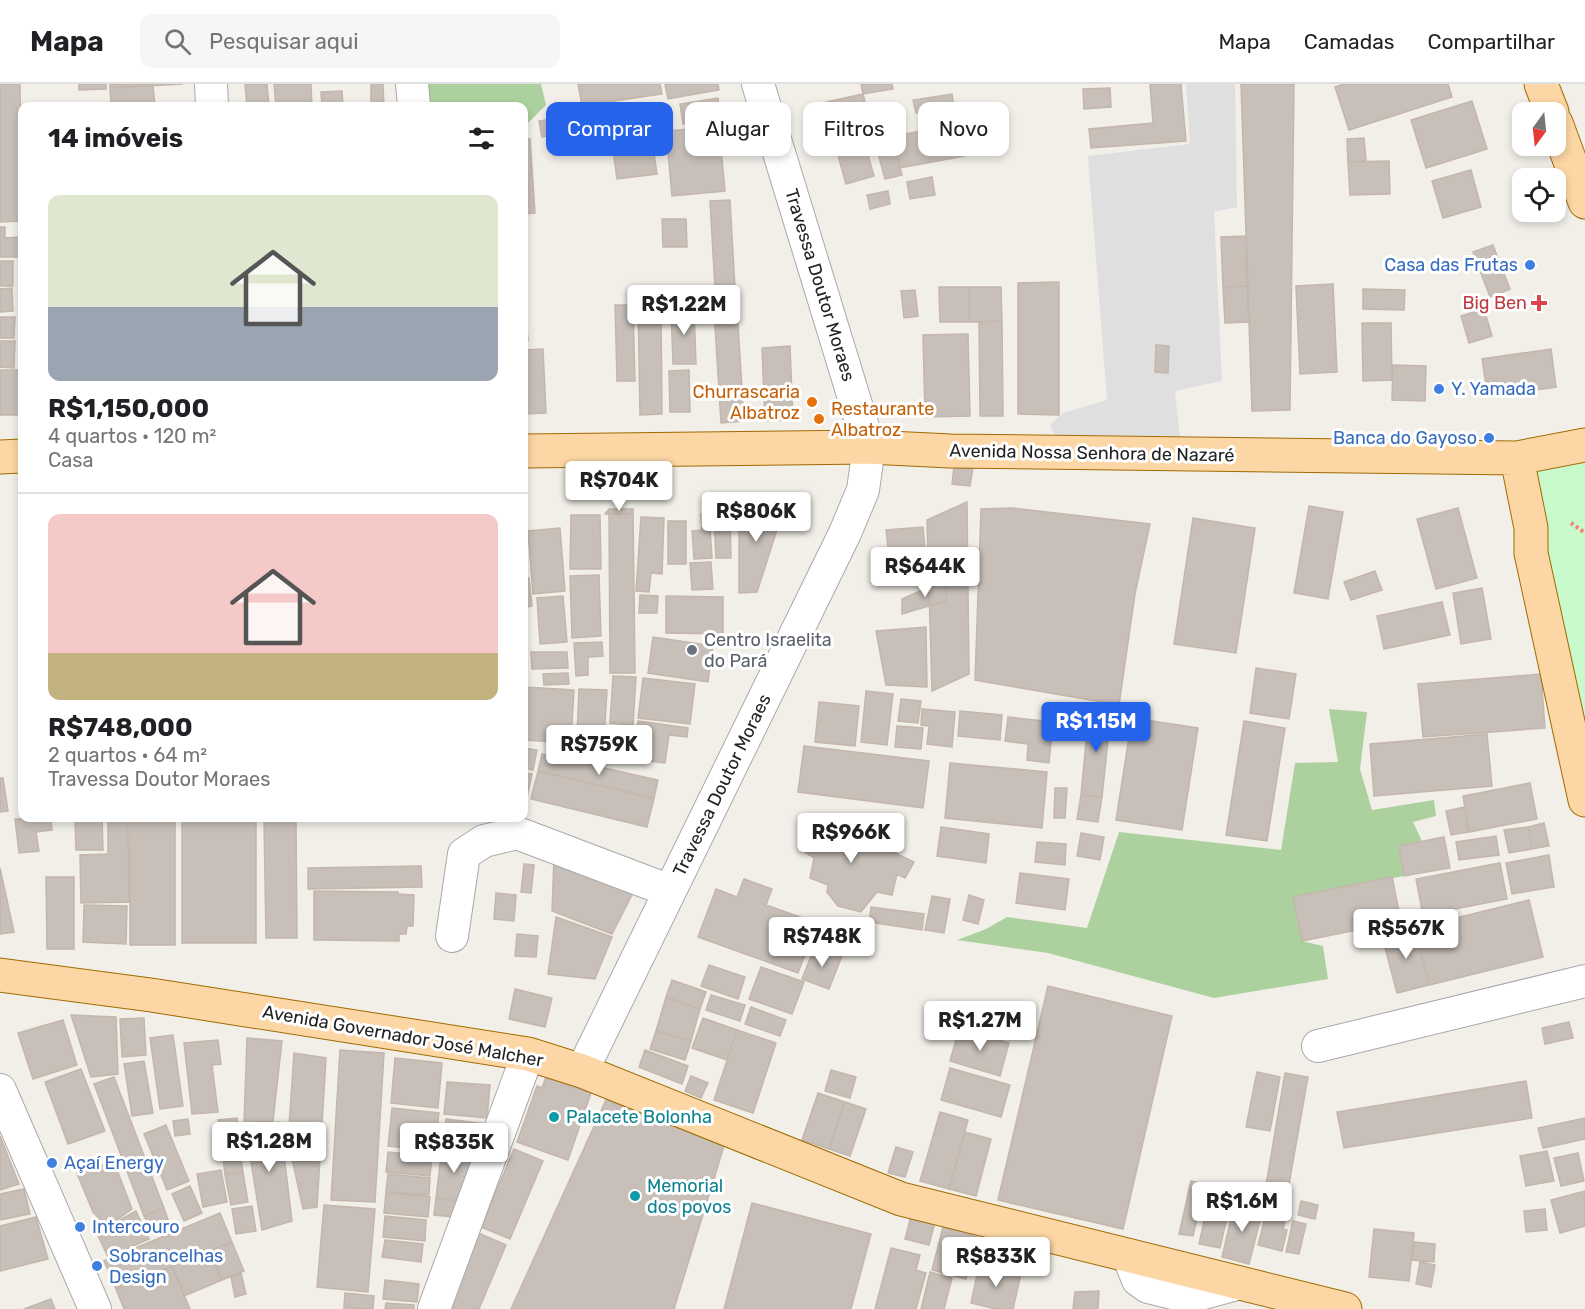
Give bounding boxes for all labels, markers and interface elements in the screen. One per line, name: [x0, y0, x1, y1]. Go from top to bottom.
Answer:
search box: [140, 14, 560, 68]
text: Mapa: [30, 25, 104, 58]
icon: search: [161, 25, 194, 58]
text: Pesquisar aqui: [209, 28, 359, 55]
text: Mapa: [1218, 29, 1271, 54]
text: Camadas: [1304, 29, 1394, 54]
text: Compartilhar: [1427, 29, 1555, 54]
chip: Comprar: [546, 102, 673, 156]
chip: Alugar: [685, 102, 791, 156]
chip: Filtros: [803, 102, 906, 156]
chip: Novo: [918, 102, 1009, 156]
north arrow: [1512, 102, 1566, 156]
map controls: [1512, 102, 1566, 222]
icon: filters: [465, 122, 498, 155]
text: 14 imóveis: [48, 123, 183, 154]
button: locate: [1512, 168, 1566, 222]
street label: Travessa Doutor Moraes: [780, 186, 860, 384]
icon: home: [219, 234, 327, 342]
place label: Casa das Frutas: [1384, 254, 1518, 276]
marker: Casa das Frutas: [1523, 258, 1537, 272]
pin: R$1.22M: [629, 285, 739, 336]
text: R$1.22M: [641, 292, 727, 316]
place label: Big Ben: [1462, 292, 1527, 314]
marker: Big Ben: [1532, 296, 1546, 310]
place label: Y. Yamada: [1451, 378, 1536, 400]
place label: Churrascaria Albatroz: [693, 381, 800, 424]
marker: Y. Yamada: [1432, 382, 1446, 396]
text: R$1,150,000: [48, 393, 209, 424]
marker: Churrascaria Albatroz: [805, 395, 819, 409]
place label: Restaurante Albatroz: [831, 398, 934, 441]
marker: Restaurante Albatroz: [812, 412, 826, 426]
text: 4 quartos · 120 m²: [48, 424, 216, 448]
place label: Banca do Gayoso: [1333, 427, 1477, 449]
marker: Banca do Gayoso: [1482, 431, 1496, 445]
street label: Avenida Nossa Senhora de Nazaré: [949, 440, 1235, 466]
text: Casa: [48, 448, 94, 472]
pin: R$704K: [570, 461, 668, 512]
text: R$704K: [579, 468, 659, 492]
pin: R$806K: [707, 492, 805, 543]
text: R$806K: [716, 499, 796, 523]
pin: R$644K: [876, 547, 974, 598]
icon: home: [219, 553, 327, 661]
text: R$644K: [885, 554, 965, 578]
place label: Centro Israelita do Pará: [704, 629, 832, 672]
marker: Centro Israelita do Pará: [685, 643, 699, 657]
street label: Travessa Doutor Moraes: [668, 690, 776, 880]
pin: R$1.15M: [1041, 702, 1151, 753]
text: R$1.15M: [1056, 709, 1136, 733]
text: R$748,000: [48, 712, 193, 743]
pin: R$759K: [550, 725, 648, 776]
text: R$759K: [560, 732, 638, 756]
text: 2 quartos · 64 m²: [48, 743, 207, 767]
text: Travessa Doutor Moraes: [48, 767, 270, 791]
pin: R$966K: [802, 813, 900, 864]
text: R$966K: [811, 820, 891, 844]
pin: R$567K: [1357, 909, 1455, 960]
text: R$567K: [1367, 916, 1445, 940]
pin: R$748K: [773, 917, 871, 968]
text: R$748K: [783, 924, 861, 948]
street label: Avenida Governador José Malcher: [261, 1000, 545, 1072]
pin: R$1.27M: [925, 1001, 1035, 1052]
text: R$1.27M: [938, 1008, 1022, 1032]
place label: Palacete Bolonha: [566, 1106, 712, 1128]
marker: Palacete Bolonha: [547, 1110, 561, 1124]
pin: R$1.28M: [214, 1122, 324, 1173]
pin: R$835K: [405, 1123, 503, 1174]
text: R$1.28M: [226, 1129, 312, 1153]
text: R$835K: [414, 1130, 494, 1154]
place label: Açaí Energy: [64, 1152, 164, 1174]
marker: Açaí Energy: [45, 1156, 59, 1170]
place label: Memorial dos povos: [647, 1175, 732, 1218]
pin: R$1.6M: [1193, 1182, 1291, 1233]
marker: Memorial dos povos: [628, 1189, 642, 1203]
text: R$1.6M: [1206, 1189, 1278, 1213]
place label: Intercouro: [92, 1216, 180, 1238]
marker: Intercouro: [73, 1220, 87, 1234]
pin: R$833K: [947, 1237, 1045, 1288]
text: R$833K: [956, 1244, 1036, 1268]
place label: Sobrancelhas Design: [109, 1245, 223, 1288]
marker: Sobrancelhas Design: [90, 1259, 104, 1273]

